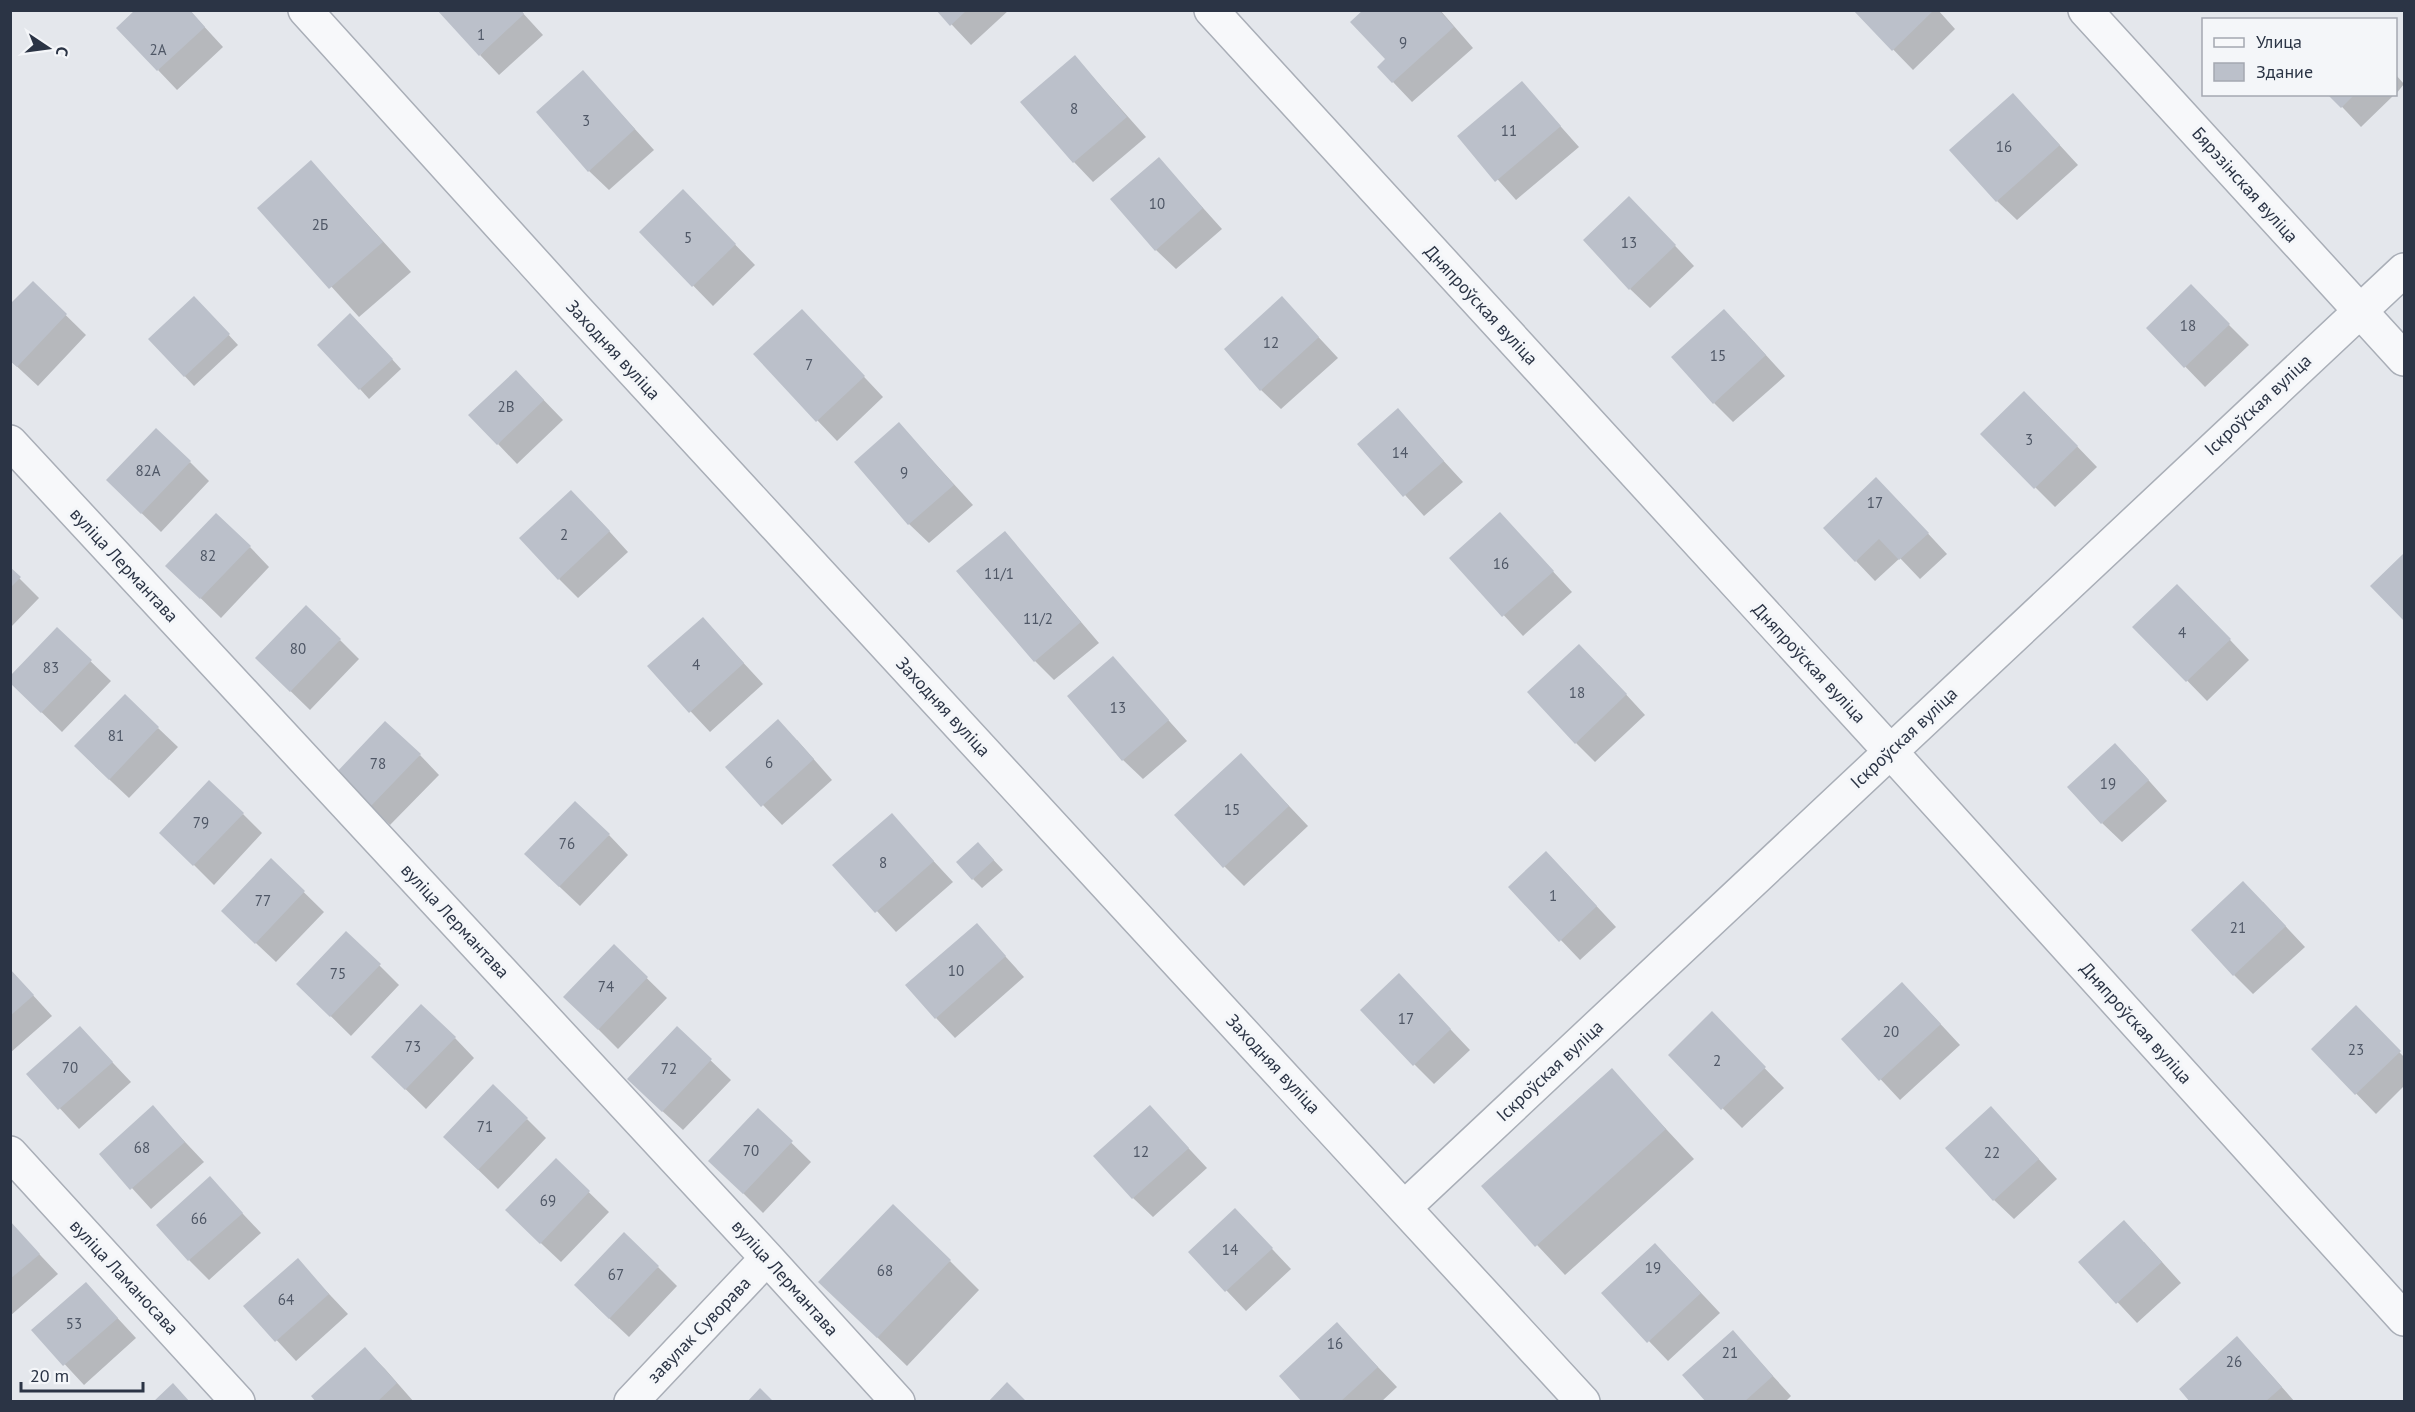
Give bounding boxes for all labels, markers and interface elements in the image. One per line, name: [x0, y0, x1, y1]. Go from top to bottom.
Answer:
north arrow: [18, 18, 78, 78]
legend: [2202, 18, 2397, 96]
house number: 1: [477, 25, 485, 44]
text: Улица: [2256, 30, 2302, 53]
house number: 9: [1399, 33, 1407, 52]
house number: 2А: [150, 40, 167, 59]
text: С: [52, 45, 73, 58]
text: Здание: [2256, 60, 2313, 83]
house number: 8: [1070, 99, 1078, 118]
house number: 3: [582, 111, 590, 130]
house number: 11: [1501, 121, 1517, 140]
street label: Бярэзінская вуліца: [2187, 122, 2303, 247]
house number: 16: [1996, 137, 2012, 156]
house number: 10: [1149, 194, 1165, 213]
house number: 2Б: [312, 215, 328, 234]
house number: 5: [684, 228, 692, 247]
house number: 13: [1621, 233, 1637, 252]
street label: Дняпроўская вуліца: [1420, 240, 1543, 370]
street label: Заходняя вуліца: [561, 295, 666, 404]
house number: 18: [2180, 316, 2196, 335]
house number: 12: [1263, 333, 1279, 352]
house number: 15: [1710, 346, 1726, 365]
street label: Іскроўская вуліца: [2199, 349, 2316, 460]
house number: 7: [805, 355, 813, 374]
house number: 2В: [498, 397, 514, 416]
house number: 3: [2025, 430, 2033, 449]
house number: 14: [1392, 443, 1408, 462]
house number: 82А: [135, 461, 161, 480]
house number: 9: [900, 463, 908, 482]
house number: 17: [1867, 493, 1883, 512]
street label: вуліца Лермантава: [65, 502, 184, 627]
house number: 2: [560, 525, 568, 544]
house number: 82: [200, 546, 216, 565]
house number: 16: [1493, 554, 1509, 573]
house number: 11/1: [984, 564, 1014, 583]
street label: Дняпроўская вуліца: [1748, 598, 1871, 728]
house number: 11/2: [1023, 609, 1053, 628]
house number: 4: [2178, 623, 2186, 642]
house number: 80: [290, 639, 306, 658]
street label: Заходняя вуліца: [891, 652, 996, 761]
house number: 4: [692, 655, 700, 674]
house number: 83: [43, 658, 59, 677]
street label: Іскроўская вуліца: [1845, 682, 1962, 793]
house number: 18: [1569, 683, 1585, 702]
house number: 13: [1110, 698, 1126, 717]
house number: 81: [108, 726, 124, 745]
house number: 6: [765, 753, 773, 772]
house number: 78: [370, 754, 386, 773]
house number: 19: [2100, 774, 2116, 793]
house number: 15: [1224, 800, 1240, 819]
house number: 79: [193, 813, 209, 832]
house number: 76: [559, 834, 575, 853]
house number: 8: [879, 853, 887, 872]
street label: вуліца Лермантава: [396, 858, 515, 983]
house number: 1: [1549, 886, 1557, 905]
house number: 77: [255, 891, 271, 910]
house number: 21: [2230, 918, 2246, 937]
street label: Дняпроўская вуліца: [2076, 957, 2197, 1088]
house number: 10: [948, 961, 964, 980]
house number: 75: [330, 964, 346, 983]
house number: 74: [598, 977, 614, 996]
street label: Заходняя вуліца: [1221, 1009, 1326, 1118]
house number: 17: [1398, 1009, 1414, 1028]
street label: Іскроўская вуліца: [1491, 1015, 1608, 1126]
house number: 20: [1883, 1022, 1899, 1041]
house number: 73: [405, 1037, 421, 1056]
house number: 23: [2348, 1040, 2364, 1059]
house number: 2: [1713, 1051, 1721, 1070]
house number: 70: [62, 1058, 78, 1077]
house number: 72: [661, 1059, 677, 1078]
house number: 71: [477, 1117, 493, 1136]
house number: 68: [134, 1138, 150, 1157]
house number: 70: [743, 1141, 759, 1160]
house number: 12: [1133, 1142, 1149, 1161]
house number: 22: [1984, 1143, 2000, 1162]
house number: 69: [540, 1191, 556, 1210]
house number: 66: [191, 1209, 207, 1228]
street label: вуліца Ламаносава: [65, 1214, 184, 1339]
street label: вуліца Лермантава: [727, 1215, 844, 1341]
house number: 14: [1222, 1240, 1238, 1259]
house number: 19: [1645, 1258, 1661, 1277]
house number: 68: [877, 1261, 893, 1280]
house number: 67: [608, 1265, 624, 1284]
street label: завулак Суворава: [642, 1272, 755, 1388]
house number: 64: [278, 1290, 294, 1309]
house number: 53: [66, 1314, 82, 1333]
house number: 16: [1327, 1334, 1343, 1353]
house number: 21: [1722, 1343, 1738, 1362]
house number: 26: [2226, 1352, 2242, 1371]
scale bar: [21, 1355, 142, 1393]
text: 20 m: [30, 1364, 69, 1387]

